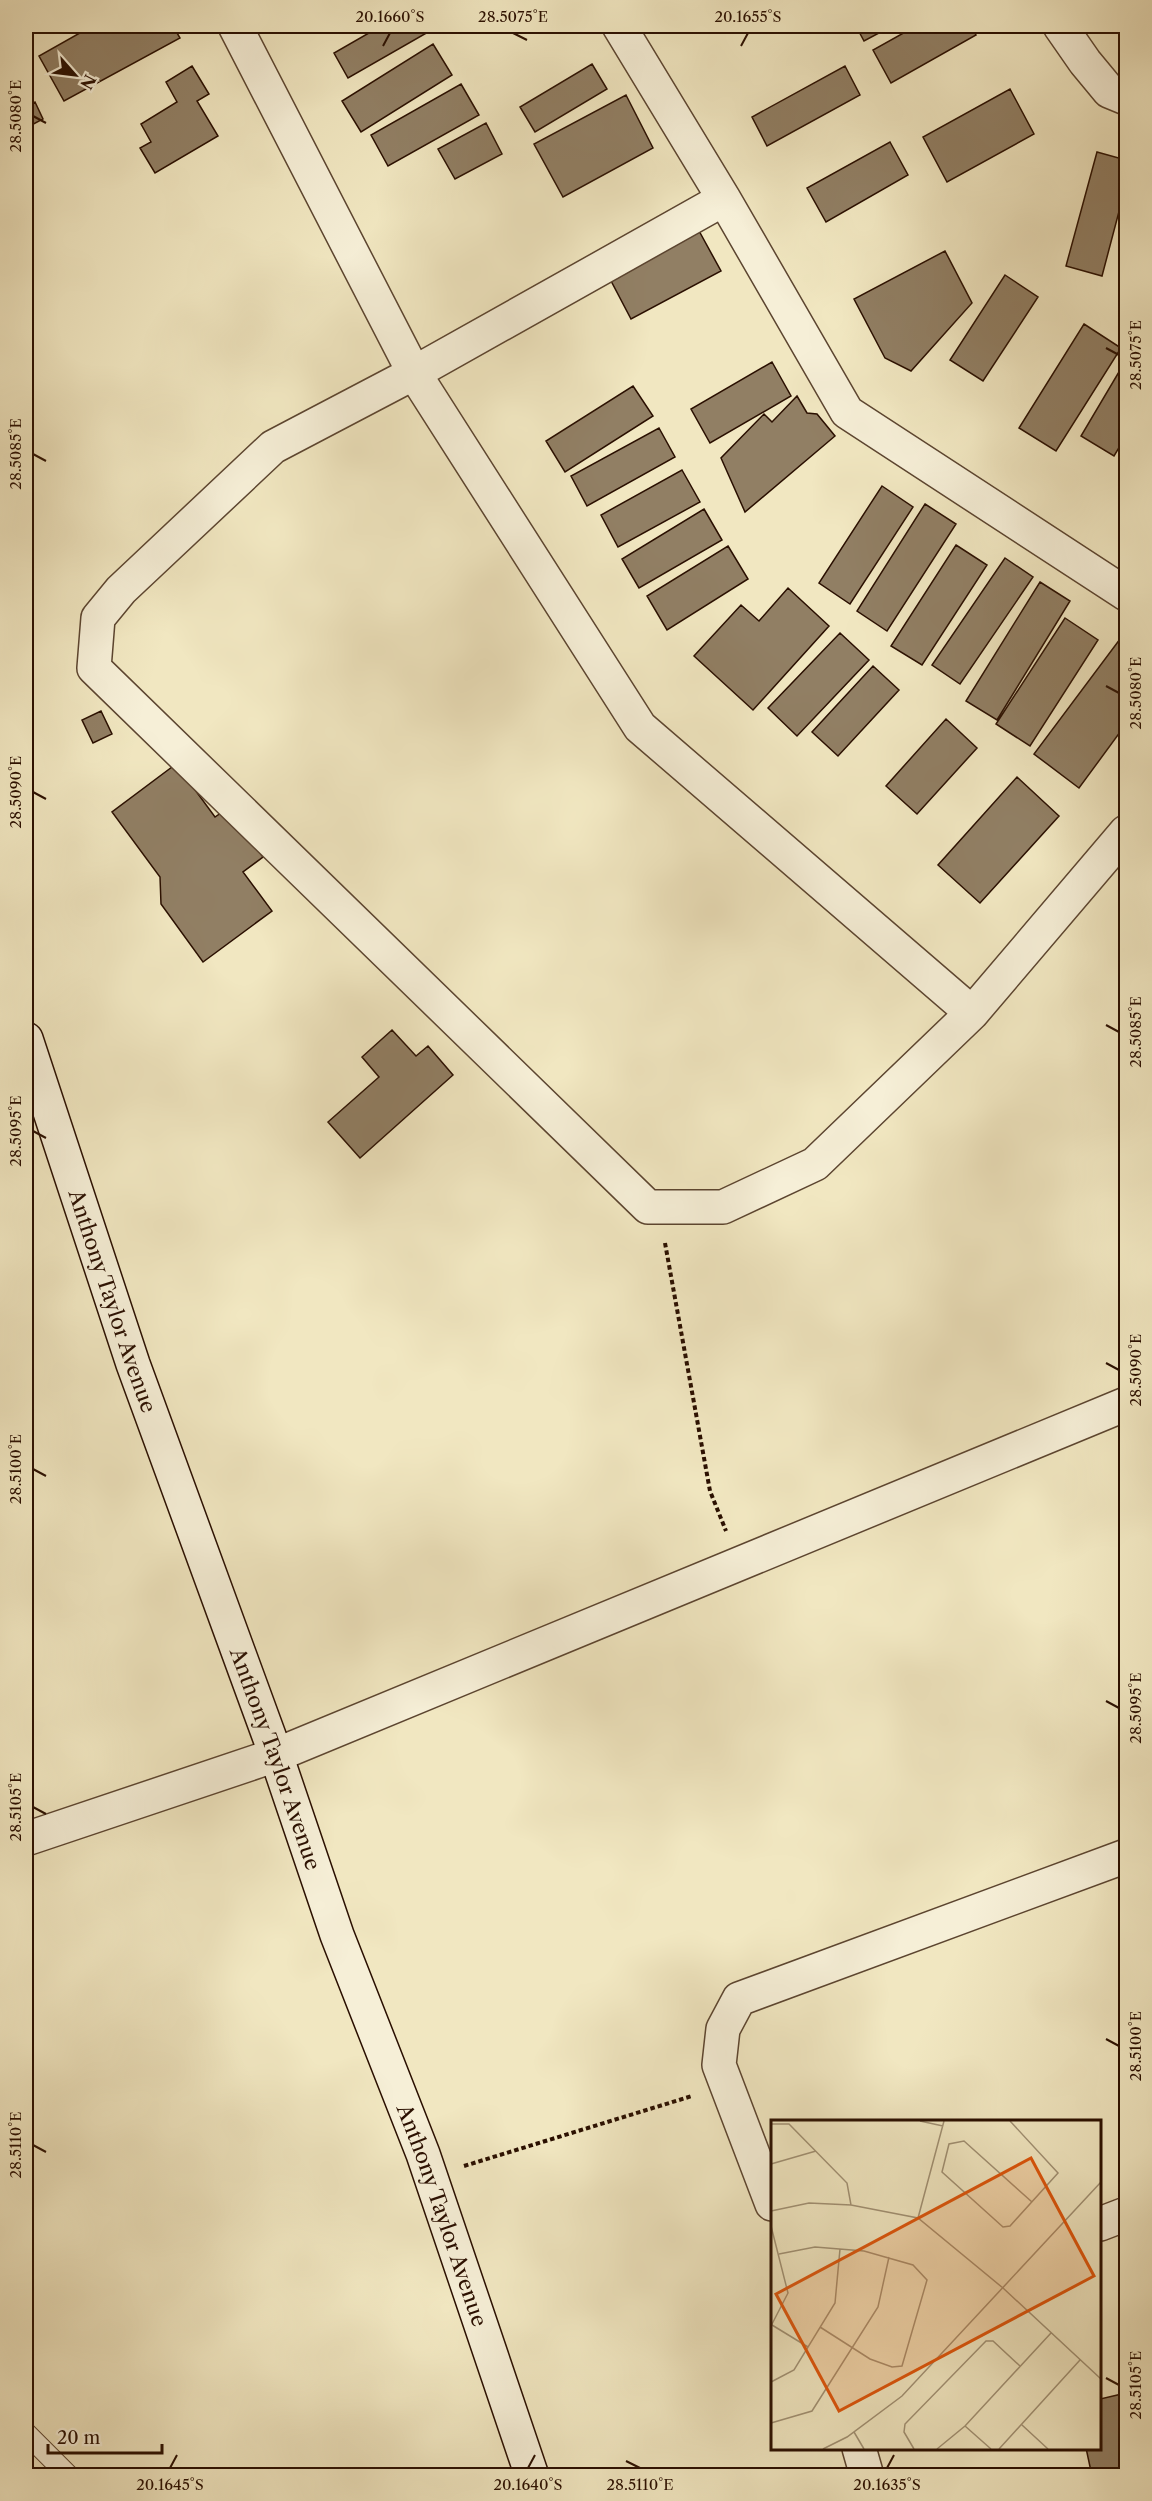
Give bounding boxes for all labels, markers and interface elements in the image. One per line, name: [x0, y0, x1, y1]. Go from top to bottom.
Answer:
text: 20.1660°S: [355, 7, 425, 26]
text: 28.5075°E: [478, 7, 548, 26]
text: 20.1655°S: [714, 7, 782, 26]
north arrow: [45, 45, 105, 105]
text: N: [76, 71, 100, 93]
text: 28.5080°E: [6, 80, 25, 152]
text: 28.5075°E: [1126, 320, 1145, 390]
text: 28.5085°E: [6, 418, 25, 490]
text: 28.5080°E: [1126, 657, 1145, 729]
text: 28.5090°E: [6, 756, 25, 828]
text: 28.5085°E: [1126, 996, 1145, 1068]
text: 28.5095°E: [6, 1095, 25, 1167]
street label: Anthony Taylor Avenue: [64, 1185, 162, 1416]
text: 28.5090°E: [1126, 1334, 1145, 1406]
text: 28.5100°E: [6, 1434, 25, 1504]
street label: Anthony Taylor Avenue: [225, 1643, 326, 1873]
text: 28.5095°E: [1126, 1672, 1145, 1744]
text: 28.5105°E: [6, 1773, 25, 1841]
text: 28.5100°E: [1126, 2011, 1145, 2081]
street label: Anthony Taylor Avenue: [392, 2099, 493, 2330]
text: 28.5110°E: [6, 2111, 25, 2179]
inset map: [771, 2120, 1101, 2450]
text: 28.5105°E: [1126, 2351, 1145, 2419]
scale bar: [48, 2417, 162, 2455]
text: 20 m: [57, 2427, 101, 2449]
text: 20.1645°S: [136, 2475, 204, 2494]
text: 20.1640°S: [493, 2475, 563, 2494]
text: 28.5110°E: [606, 2475, 674, 2494]
text: 20.1635°S: [853, 2475, 921, 2494]

